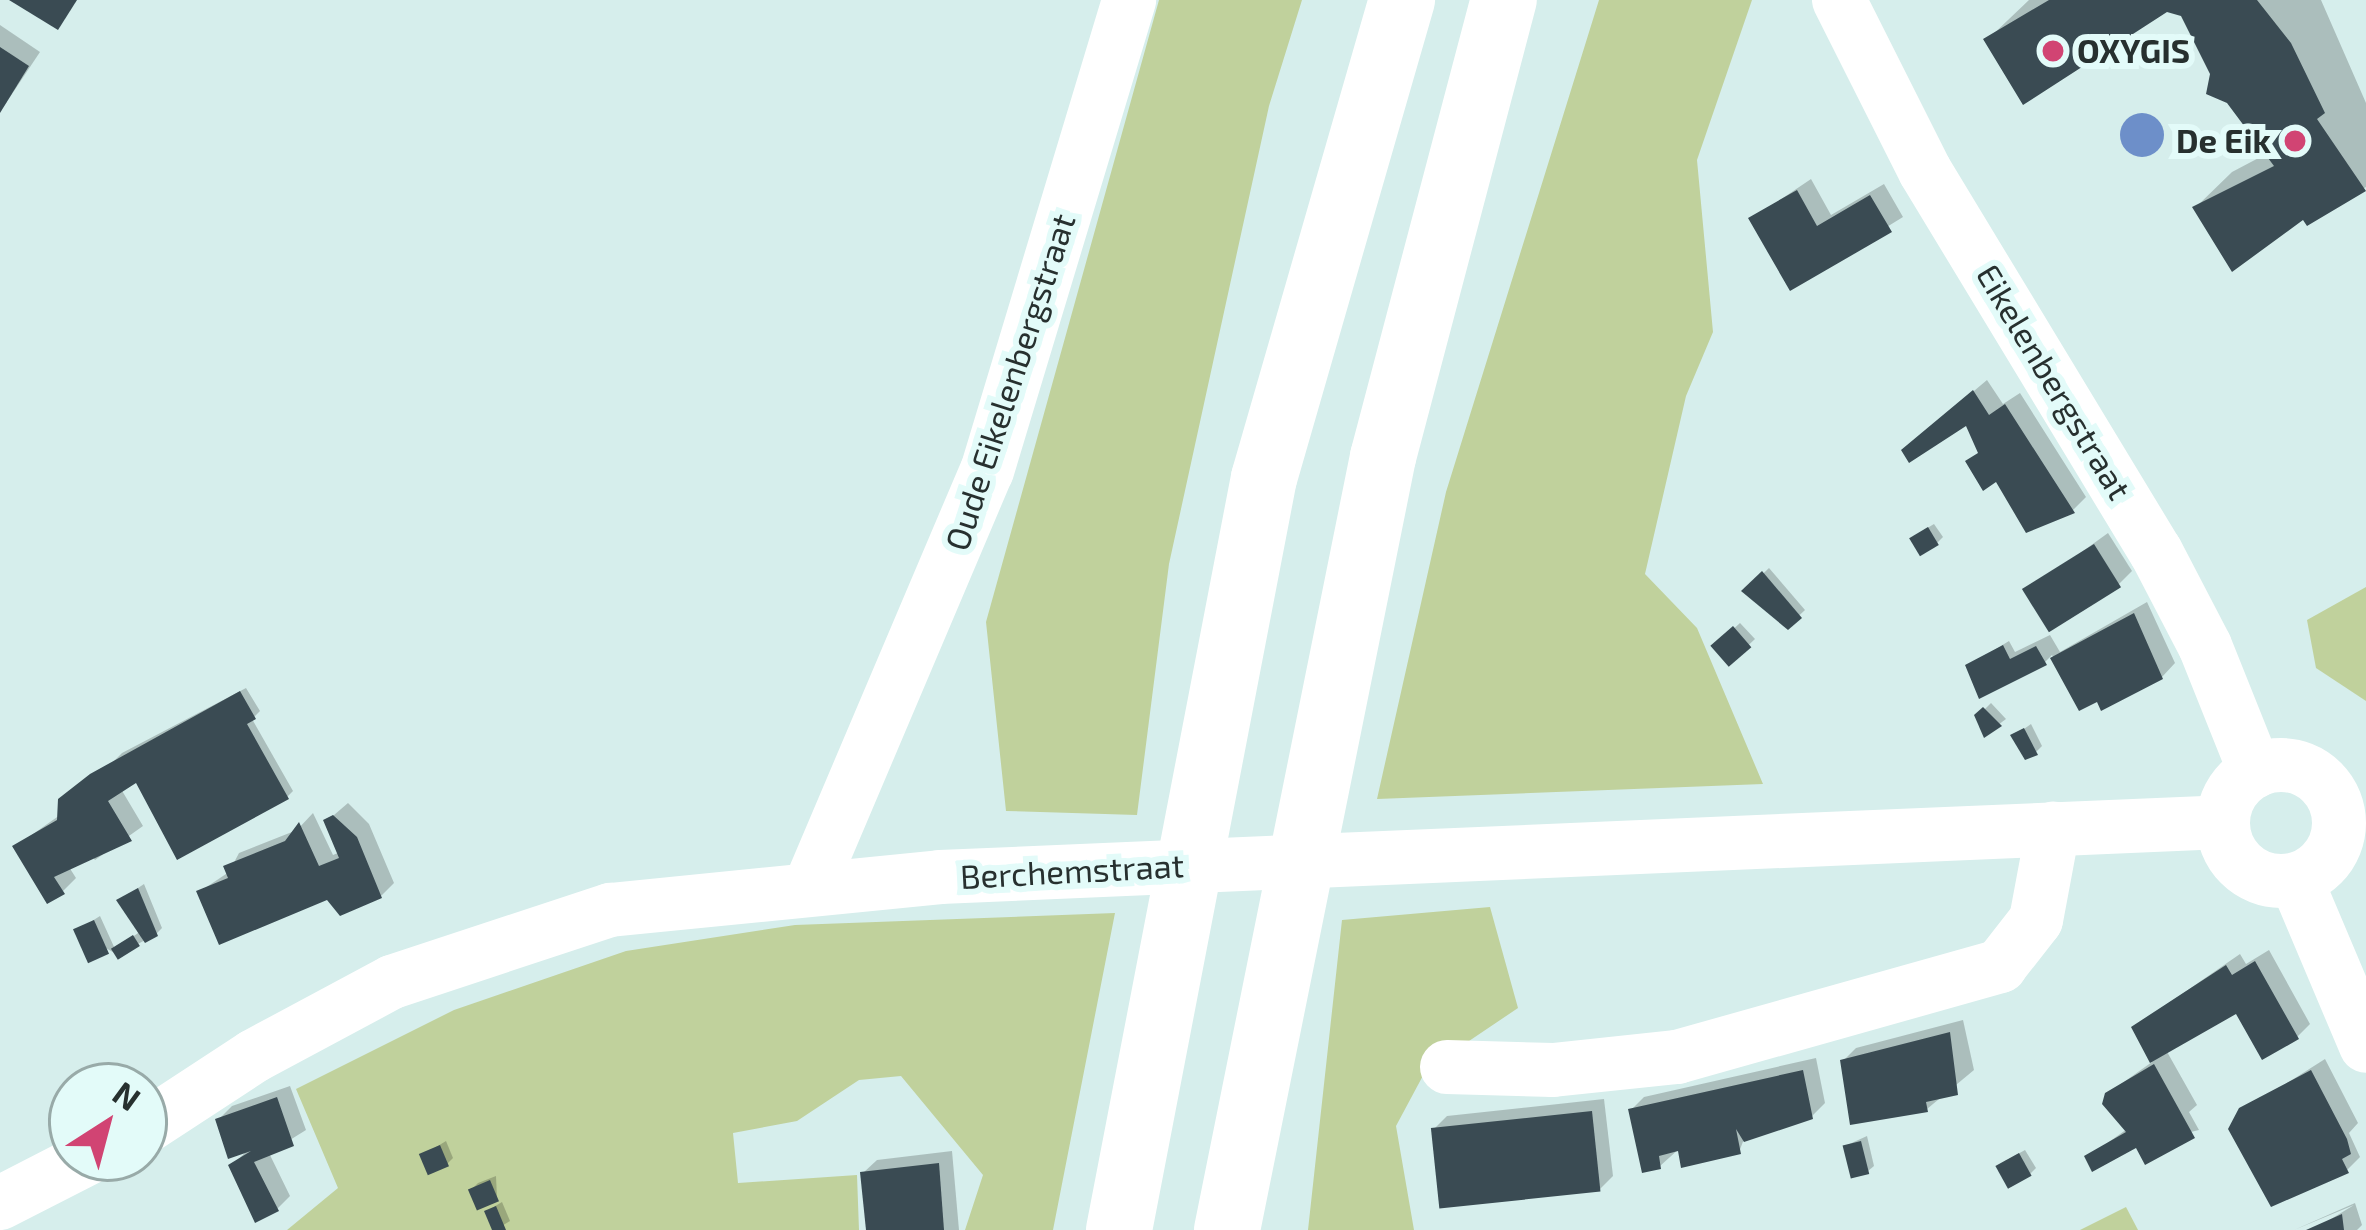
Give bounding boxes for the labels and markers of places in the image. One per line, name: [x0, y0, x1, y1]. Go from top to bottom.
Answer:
place label: OXYGIS: [2077, 31, 2190, 71]
marker: OXYGIS: [2040, 38, 2066, 64]
place label: De Eik: [2176, 121, 2271, 161]
marker: De Eik: [2282, 128, 2308, 154]

